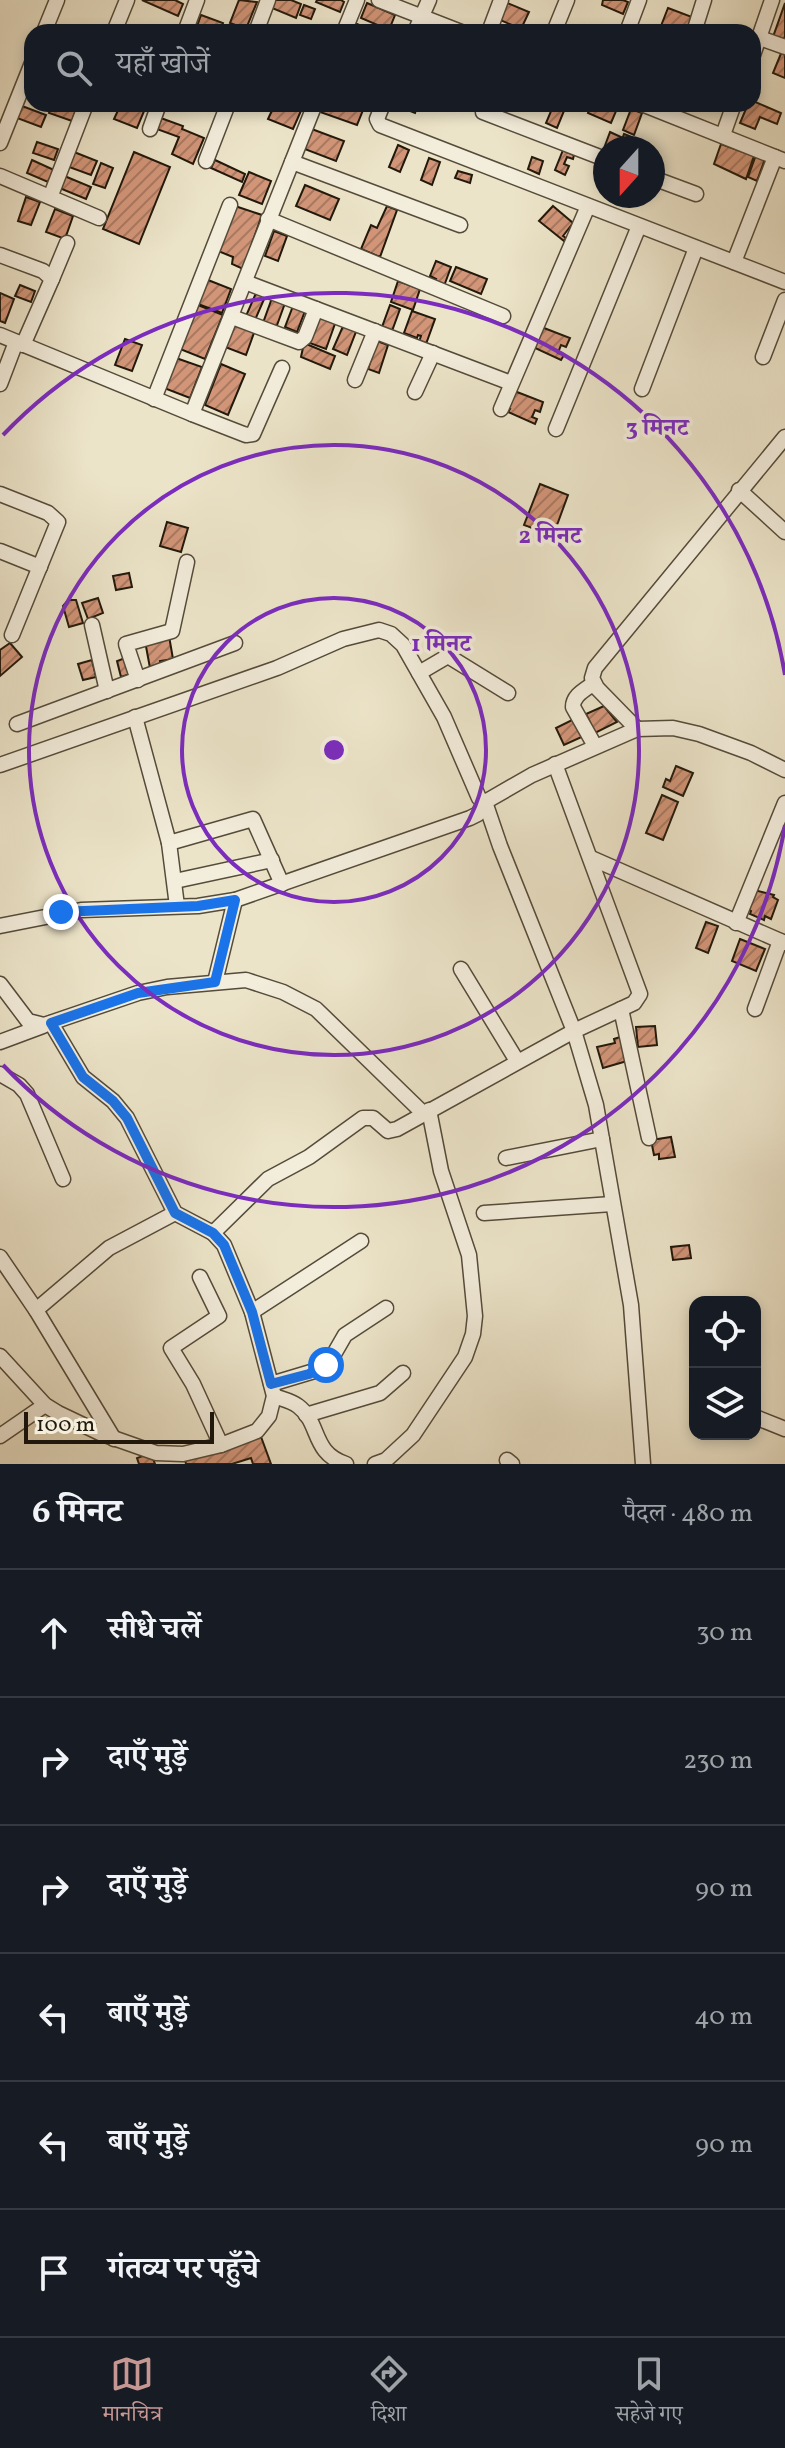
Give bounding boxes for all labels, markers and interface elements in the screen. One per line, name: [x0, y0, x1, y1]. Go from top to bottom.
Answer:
search box: [24, 24, 761, 112]
text: यहाँ खोजें: [116, 44, 210, 86]
icon: search: [52, 46, 96, 90]
north arrow: [593, 136, 665, 208]
text: 3 मिनट: [626, 412, 691, 446]
text: 2 मिनट: [519, 520, 584, 554]
text: 1 मिनट: [411, 628, 473, 662]
centre of rings: [320, 736, 348, 764]
route end: [43, 894, 79, 930]
map controls: [689, 1296, 761, 1440]
button: locate: [689, 1296, 761, 1368]
route start: [308, 1347, 344, 1383]
button: layers: [689, 1368, 761, 1440]
scale bar: [24, 1408, 214, 1444]
text: 100 m: [36, 1410, 95, 1441]
text: 6 मिनट: [32, 1490, 122, 1537]
text: पैदल · 480 m: [623, 1496, 753, 1532]
text: सीधे चलें: [108, 1609, 201, 1651]
icon: ahead: [32, 1611, 76, 1655]
text: 30 m: [696, 1615, 753, 1651]
text: दाएँ मुड़ें: [108, 1737, 187, 1779]
icon: right: [32, 1739, 76, 1783]
text: 230 m: [683, 1743, 753, 1779]
text: दाएँ मुड़ें: [108, 1865, 187, 1907]
icon: right: [32, 1867, 76, 1911]
text: 90 m: [695, 1871, 753, 1907]
text: बाएँ मुड़ें: [108, 1993, 188, 2035]
icon: left: [32, 1995, 76, 2039]
text: 40 m: [694, 1999, 753, 2035]
text: बाएँ मुड़ें: [108, 2121, 188, 2163]
icon: left: [32, 2123, 76, 2167]
text: 90 m: [695, 2127, 753, 2163]
text: गंतव्य पर पहुँचे: [108, 2249, 259, 2291]
icon: arrive: [32, 2251, 76, 2295]
tab: मानचित्र: [102, 2352, 162, 2435]
tab: दिशा: [367, 2352, 411, 2435]
tab: सहेजे गए: [616, 2352, 683, 2435]

